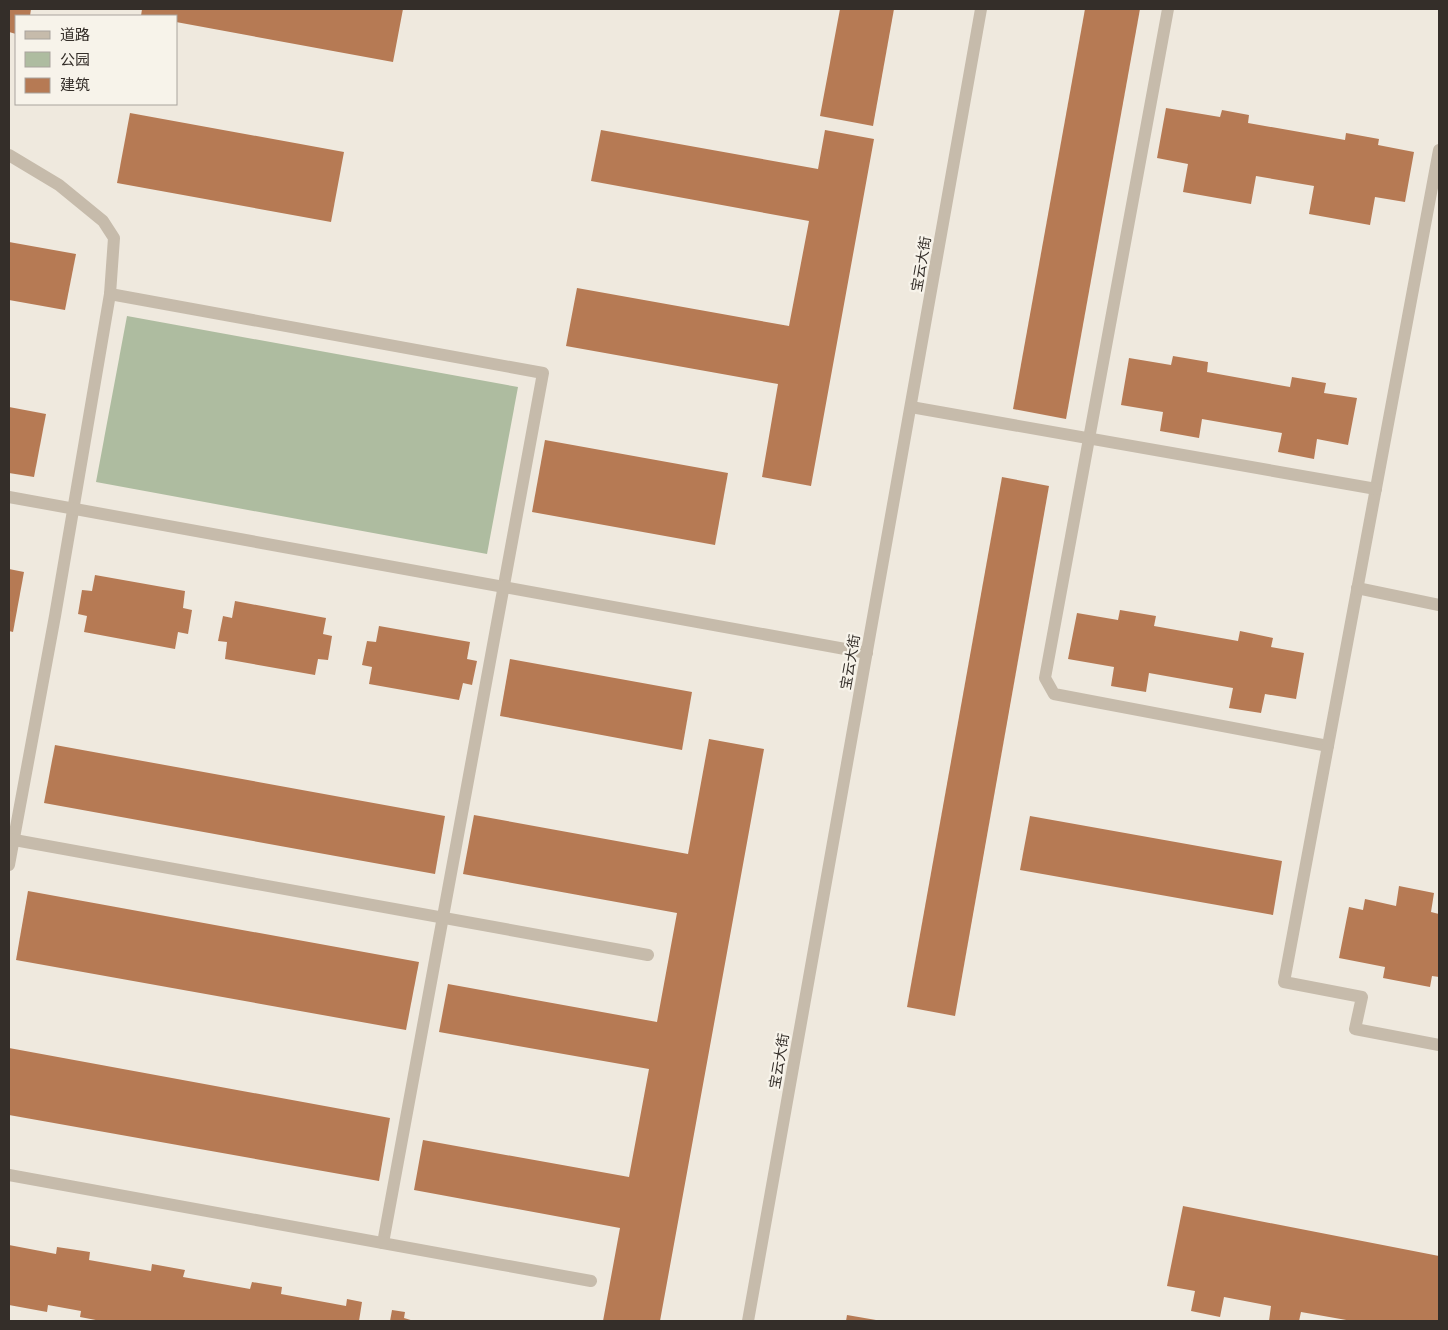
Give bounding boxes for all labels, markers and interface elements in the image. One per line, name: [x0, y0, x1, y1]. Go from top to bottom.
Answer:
legend: [15, 15, 178, 105]
text: 道路: [60, 26, 90, 44]
text: 公园: [60, 51, 90, 69]
text: 建筑: [60, 76, 90, 94]
street label: 宝云大街: [908, 235, 934, 293]
street label: 宝云大街: [837, 633, 863, 691]
street label: 宝云大街: [766, 1032, 792, 1090]

